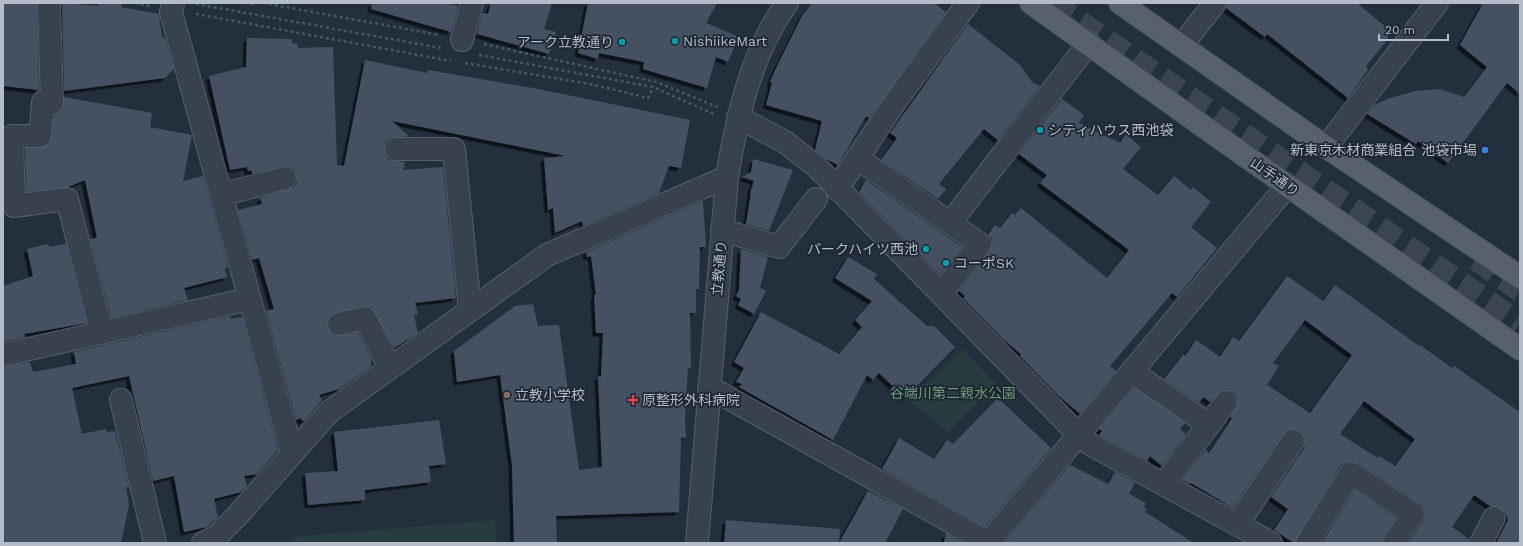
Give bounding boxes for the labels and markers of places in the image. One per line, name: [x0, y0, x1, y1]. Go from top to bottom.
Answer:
place label: NishiikeMart: [683, 33, 767, 49]
place label: アーク立教通り: [517, 34, 614, 50]
marker: NishiikeMart: [670, 36, 680, 46]
marker: アーク立教通り: [617, 37, 627, 47]
place label: シティハウス西池袋: [1048, 122, 1173, 138]
marker: シティハウス西池袋: [1035, 125, 1045, 135]
place label: 新東京木材商業組合 池袋市場: [1290, 142, 1477, 158]
marker: 新東京木材商業組合 池袋市場: [1480, 145, 1490, 155]
place label: パークハイツ西池: [807, 241, 918, 257]
marker: パークハイツ西池: [921, 244, 931, 254]
place label: コーポSK: [954, 255, 1014, 271]
marker: コーポSK: [941, 258, 951, 268]
place label: 立教小学校: [515, 387, 585, 403]
marker: 立教小学校: [502, 390, 512, 400]
place label: 原整形外科病院: [642, 392, 740, 408]
marker: 原整形外科病院: [627, 394, 639, 406]

